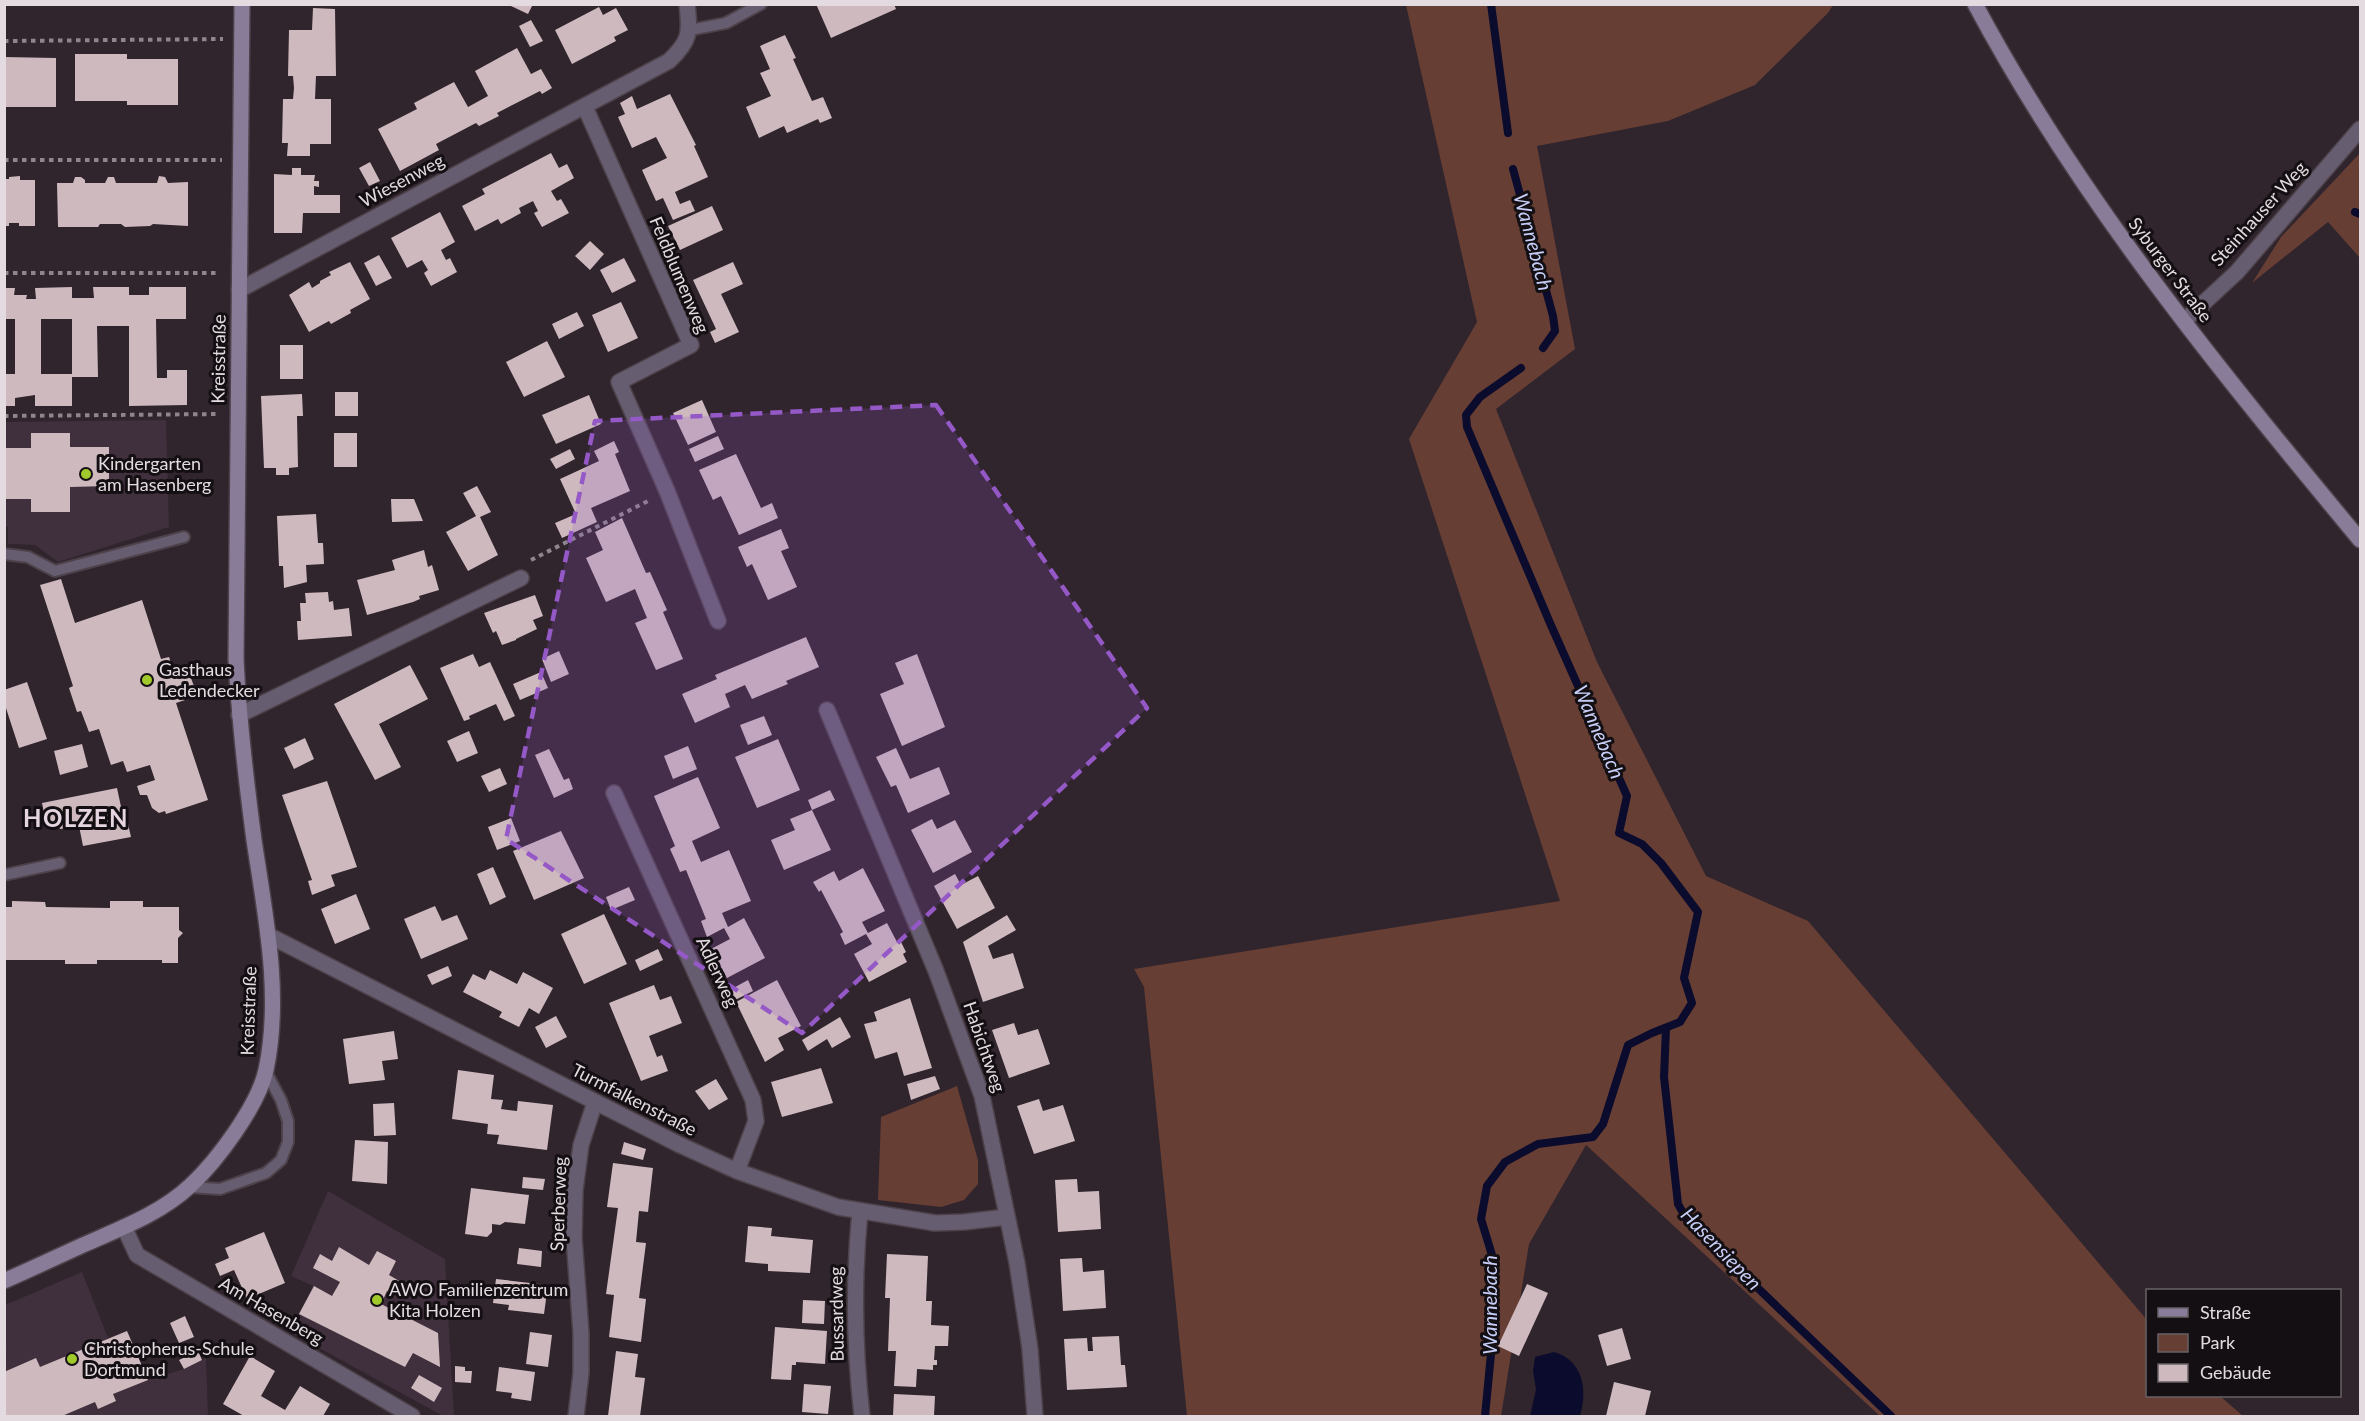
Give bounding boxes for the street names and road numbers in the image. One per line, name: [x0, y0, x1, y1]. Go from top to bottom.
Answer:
street label: Wiesenweg: [355, 149, 448, 212]
street label: Steinhauser Weg: [2206, 157, 2311, 270]
street label: Feldblumenweg: [645, 213, 714, 336]
street label: Syburger Straße: [2124, 213, 2217, 326]
street label: Kreisstraße: [206, 314, 230, 404]
street label: Adlerweg: [692, 933, 744, 1010]
street label: Kreisstraße: [235, 966, 261, 1056]
street label: Habichtweg: [959, 998, 1011, 1095]
street label: Turmfalkenstraße: [568, 1058, 701, 1140]
street label: Sperberweg: [545, 1156, 571, 1252]
street label: Bussardweg: [824, 1266, 848, 1362]
street label: Am Hasenberg: [215, 1271, 328, 1349]

